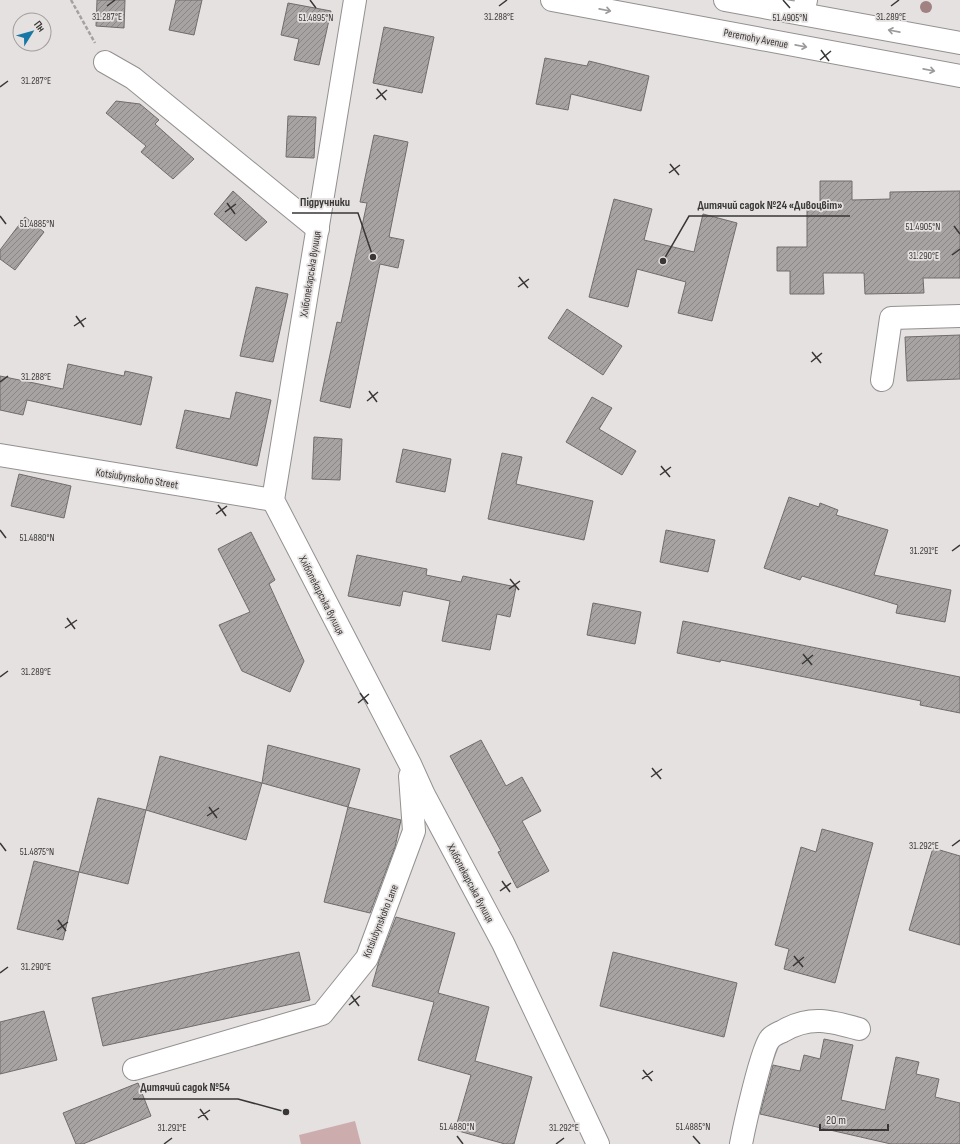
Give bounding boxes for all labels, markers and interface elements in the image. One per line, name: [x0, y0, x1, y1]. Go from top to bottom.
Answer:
one-way arrow: [598, 6, 611, 14]
text: 31.287°E: [92, 11, 122, 23]
text: 31.288°E: [484, 11, 514, 23]
text: 31.289°E: [876, 11, 906, 23]
north arrow: [12, 12, 52, 52]
text: 51.4895°N: [299, 12, 333, 24]
text: 51.4905°N: [773, 12, 807, 24]
text: Пн: [31, 18, 48, 35]
street label: Peremohy Avenue: [722, 26, 789, 51]
one-way arrow: [888, 27, 901, 35]
one-way arrow: [794, 43, 807, 51]
one-way arrow: [922, 66, 935, 74]
text: 31.287°E: [21, 75, 51, 87]
callout: Підручники: [292, 189, 358, 213]
callout: Дитячий садок №24 «Дивоцвіт»: [689, 192, 850, 216]
text: Підручники: [300, 195, 350, 210]
text: Дитячий садок №24 «Дивоцвіт»: [697, 198, 843, 213]
text: 51.4885°N: [20, 218, 54, 230]
text: 51.4905°N: [906, 221, 940, 233]
street label: Хлібопекарська вулиця: [297, 230, 324, 319]
text: 31.290°E: [909, 250, 939, 262]
text: 31.288°E: [21, 371, 51, 383]
street label: Kotsiubynskoho Street: [95, 466, 180, 492]
text: 51.4880°N: [19, 532, 55, 544]
text: 31.291°E: [910, 545, 938, 557]
street label: Хлібопекарська вулиця: [296, 553, 347, 637]
text: 31.289°E: [21, 666, 51, 678]
text: 31.292°E: [909, 840, 939, 852]
street label: Хлібопекарська вулиця: [444, 841, 497, 925]
text: 51.4875°N: [20, 846, 54, 858]
street label: Kotsiubynskoho Lane: [360, 883, 401, 960]
text: 31.290°E: [21, 961, 51, 973]
callout: Дитячий садок №54: [133, 1075, 238, 1099]
text: Дитячий садок №54: [140, 1080, 230, 1095]
scale bar: [820, 1106, 888, 1132]
text: 20 m: [826, 1113, 846, 1128]
text: 51.4880°N: [439, 1121, 475, 1133]
text: 51.4885°N: [676, 1121, 710, 1133]
text: 31.291°E: [158, 1122, 186, 1134]
text: 31.292°E: [549, 1122, 579, 1134]

